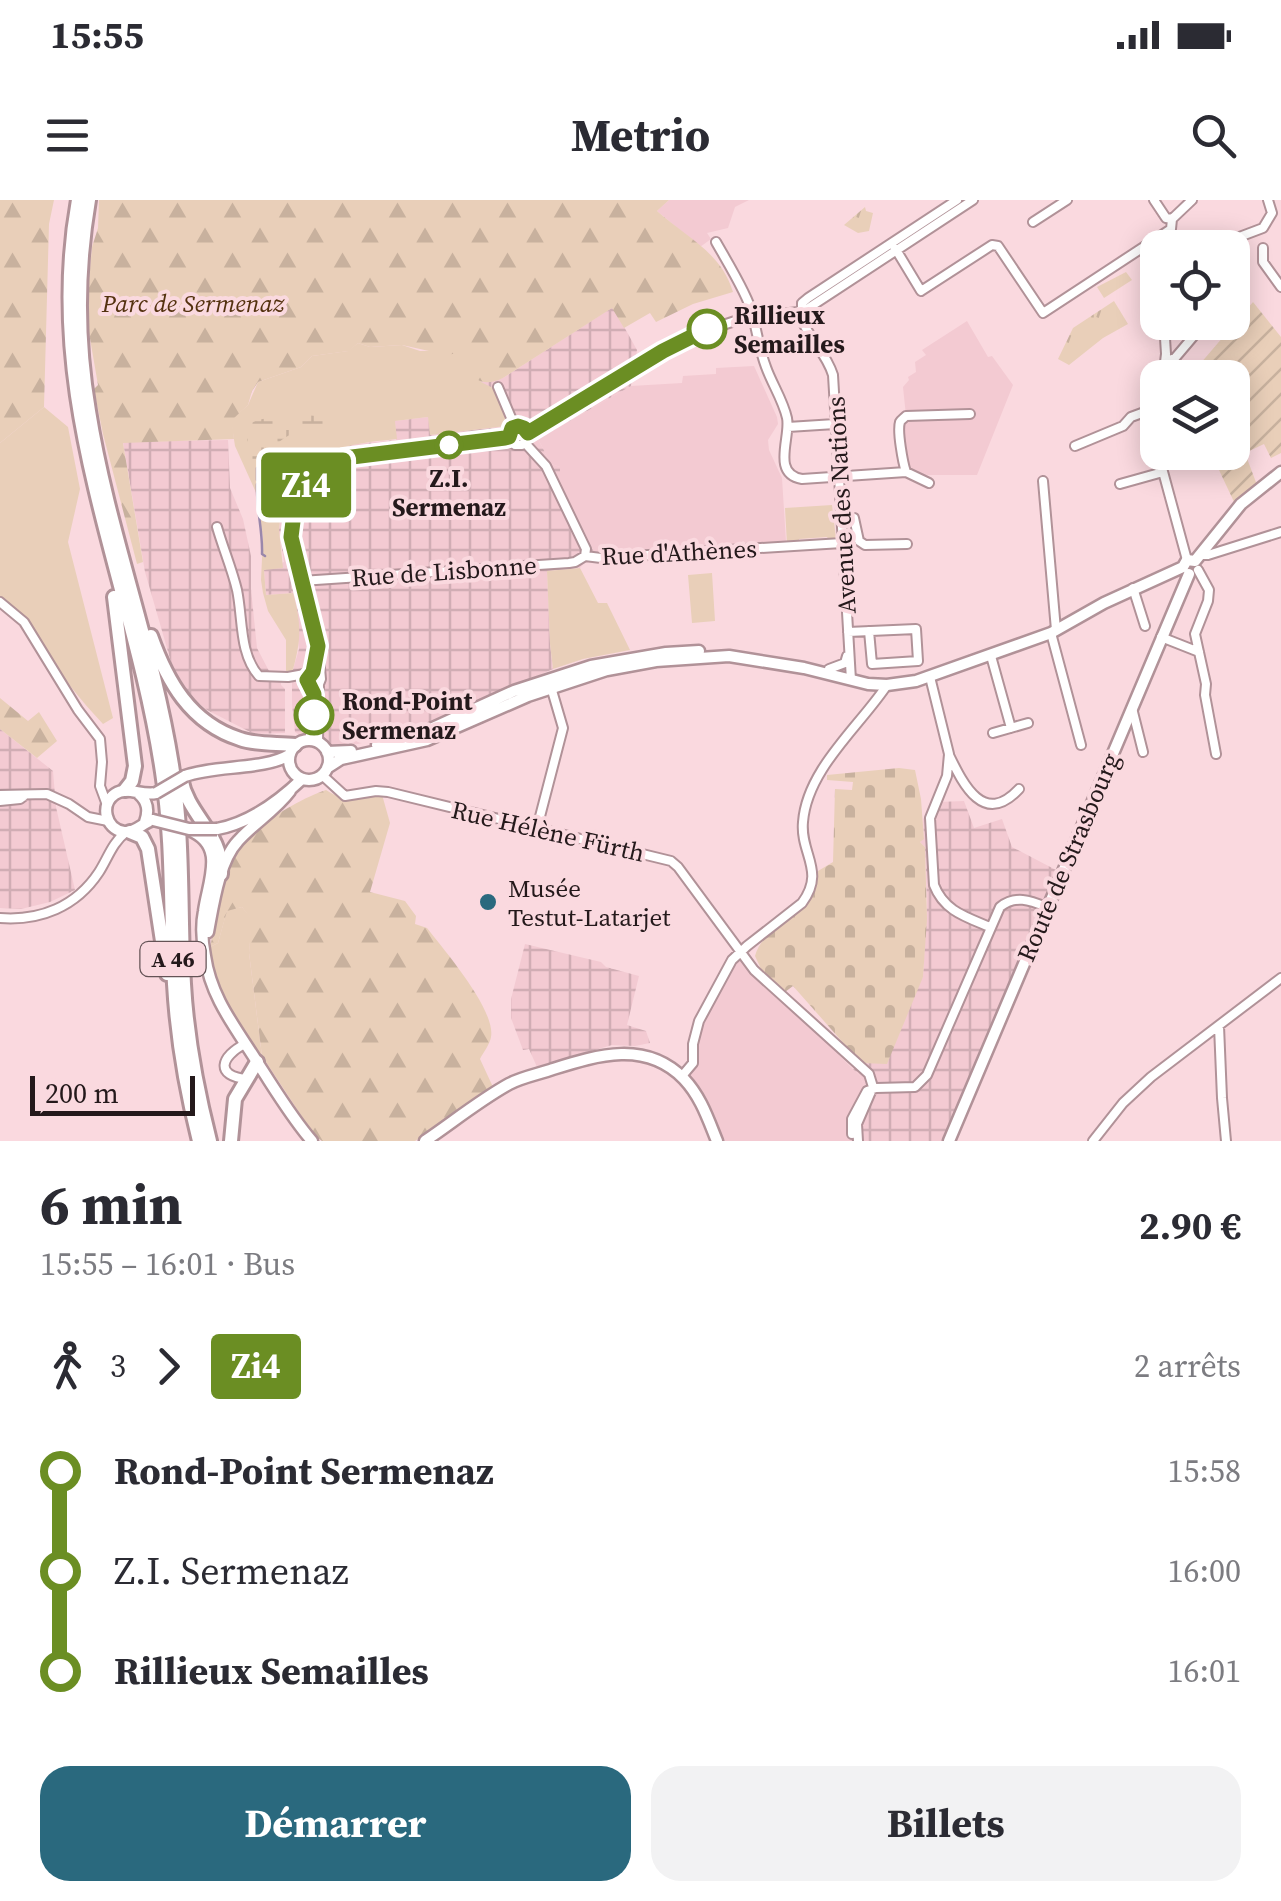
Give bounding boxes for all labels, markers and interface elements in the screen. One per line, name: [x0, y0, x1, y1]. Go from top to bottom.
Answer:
text: 15:55: [50, 9, 144, 61]
text: Metrio: [571, 104, 710, 166]
icon: menu: [40, 108, 95, 163]
icon: search: [1186, 108, 1241, 163]
map controls: [1140, 230, 1250, 470]
button: locate: [1140, 230, 1250, 340]
park label: Parc de Sermenaz: [101, 286, 285, 320]
place label: Rillieux Semailles: [734, 298, 845, 361]
marker: Rillieux Semailles: [688, 310, 726, 348]
button: layers: [1140, 360, 1250, 470]
street label: Avenue des Nations: [818, 395, 864, 615]
marker: Z.I. Sermenaz: [436, 432, 462, 458]
line badge: Zi4: [248, 452, 364, 518]
text: Zi4: [281, 461, 331, 509]
place label: Z.I. Sermenaz: [392, 461, 506, 524]
street label: Rue d'Athènes: [600, 531, 758, 573]
street label: Rue de Lisbonne: [350, 548, 538, 594]
place label: Rond-Point Sermenaz: [342, 684, 473, 747]
marker: Rond-Point Sermenaz: [295, 696, 333, 734]
street label: Route de Strasbourg: [1009, 747, 1127, 967]
street label: Rue Hélène Fürth: [448, 792, 648, 870]
place label: Musée Testut-Latarjet: [508, 871, 671, 934]
marker: Musée Testut-Latarjet: [477, 891, 499, 913]
road number: A 46: [140, 942, 206, 976]
scale bar: [30, 1071, 195, 1116]
text: 200 m: [45, 1074, 119, 1112]
text: 6 min: [40, 1167, 183, 1242]
text: 2.90 €: [1139, 1200, 1241, 1252]
text: 15:55 – 16:01 · Bus: [40, 1242, 295, 1286]
icon: walk: [40, 1339, 95, 1394]
icon: forward: [141, 1339, 196, 1394]
text: Zi4: [231, 1342, 281, 1390]
text: 3: [110, 1344, 126, 1388]
text: 2 arrêts: [1134, 1344, 1241, 1388]
text: Rond-Point Sermenaz: [114, 1445, 494, 1497]
text: 15:58: [1167, 1449, 1241, 1493]
text: Z.I. Sermenaz: [114, 1545, 349, 1597]
text: 16:00: [1167, 1549, 1241, 1593]
text: Rillieux Semailles: [114, 1645, 429, 1697]
text: 16:01: [1167, 1649, 1241, 1693]
button: Démarrer: [40, 1766, 631, 1881]
button: Billets: [651, 1766, 1241, 1881]

